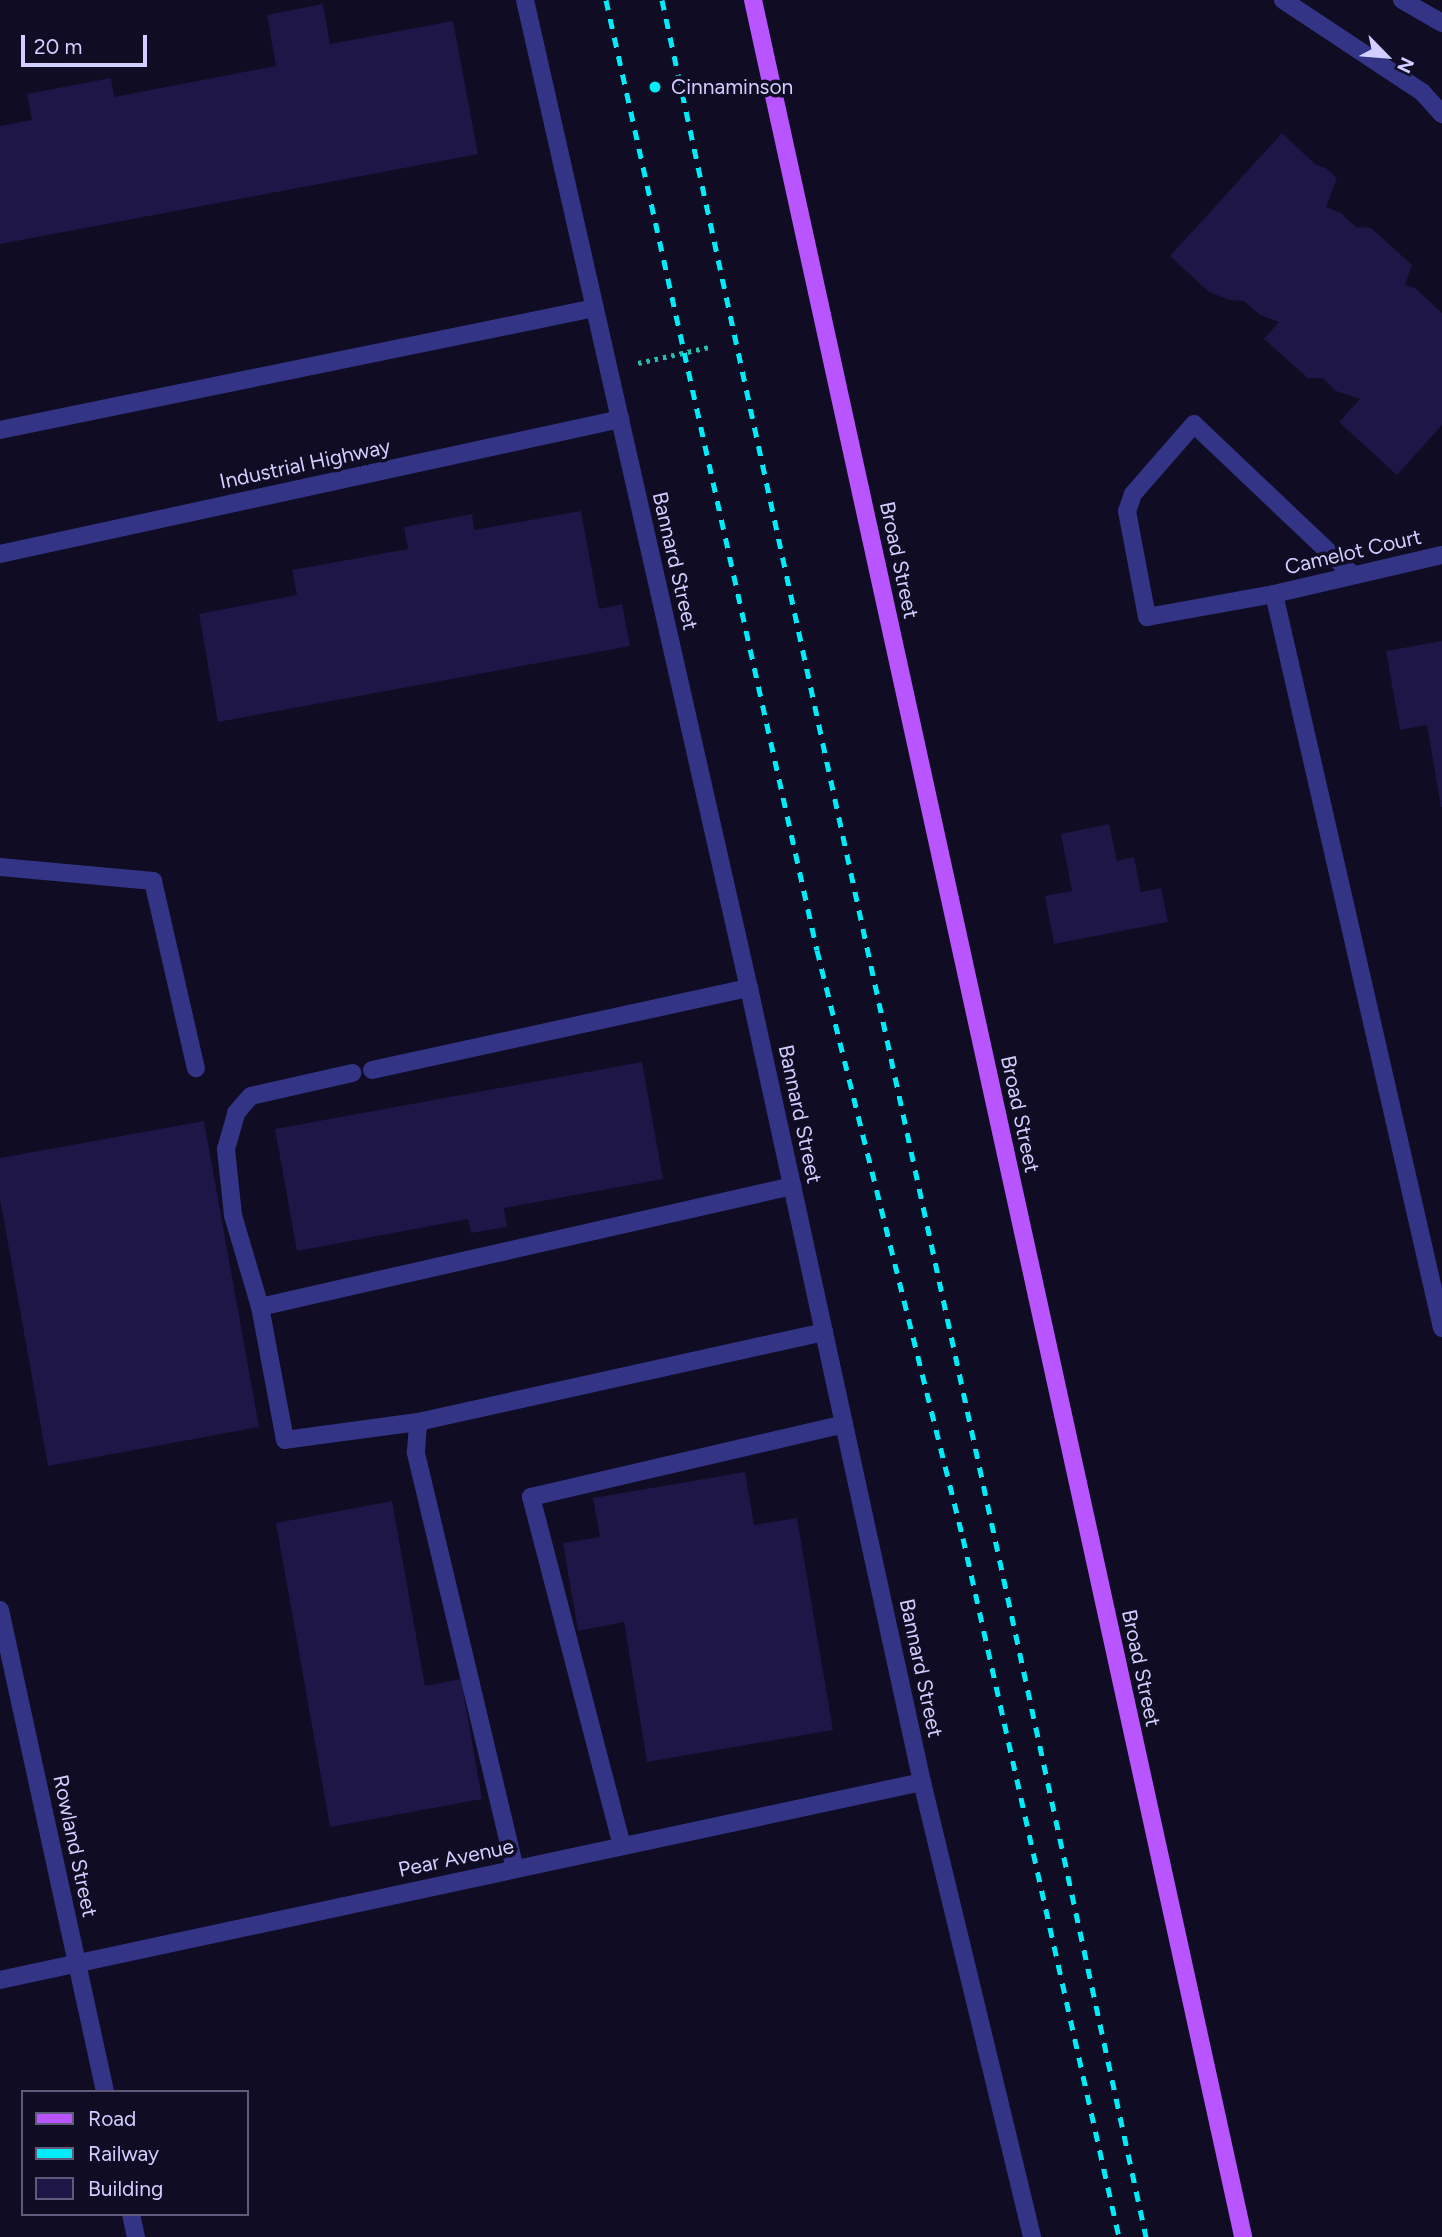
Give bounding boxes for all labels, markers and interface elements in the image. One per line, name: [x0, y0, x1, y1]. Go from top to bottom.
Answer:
scale bar: [24, 21, 150, 65]
north arrow: [1351, 21, 1421, 91]
text: 20 m: [34, 34, 82, 59]
text: N: [1392, 54, 1419, 77]
place label: Cinnaminson: [671, 74, 793, 100]
marker: Cinnaminson: [645, 77, 665, 97]
street label: Industrial Highway: [217, 434, 393, 494]
street label: Bannard Street: [647, 489, 703, 633]
street label: Broad Street: [874, 499, 924, 621]
street label: Camelot Court: [1282, 524, 1424, 580]
street label: Bannard Street: [773, 1042, 827, 1186]
street label: Broad Street: [995, 1053, 1045, 1175]
street label: Bannard Street: [894, 1596, 948, 1740]
street label: Broad Street: [1116, 1607, 1166, 1729]
street label: Rowland Street: [48, 1773, 102, 1919]
street label: Pear Avenue: [396, 1833, 516, 1883]
legend: [21, 2090, 248, 2216]
text: Road: [88, 2106, 136, 2131]
text: Railway: [88, 2141, 159, 2166]
text: Building: [88, 2176, 163, 2201]

